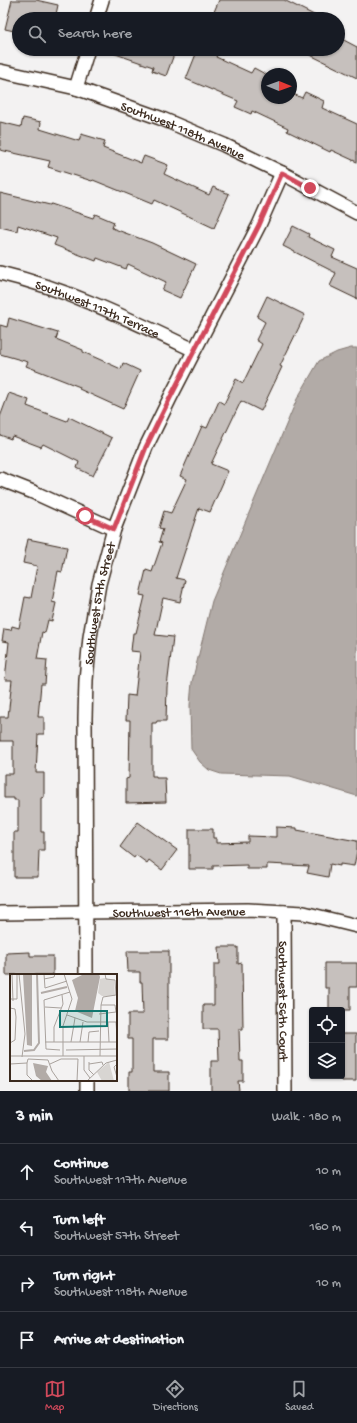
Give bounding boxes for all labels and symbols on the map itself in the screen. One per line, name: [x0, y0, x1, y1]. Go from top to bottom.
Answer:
north arrow: [261, 68, 297, 104]
street label: Southwest 118th Avenue: [118, 100, 247, 164]
route end: [301, 179, 319, 197]
street label: Southwest 117th Terrace: [33, 278, 162, 343]
route start: [76, 507, 94, 525]
street label: Southwest 57th Street: [82, 539, 121, 665]
street label: Southwest 116th Avenue: [113, 905, 246, 922]
street label: Southwest 56th Court: [274, 941, 290, 1063]
inset map: [10, 974, 117, 1081]

